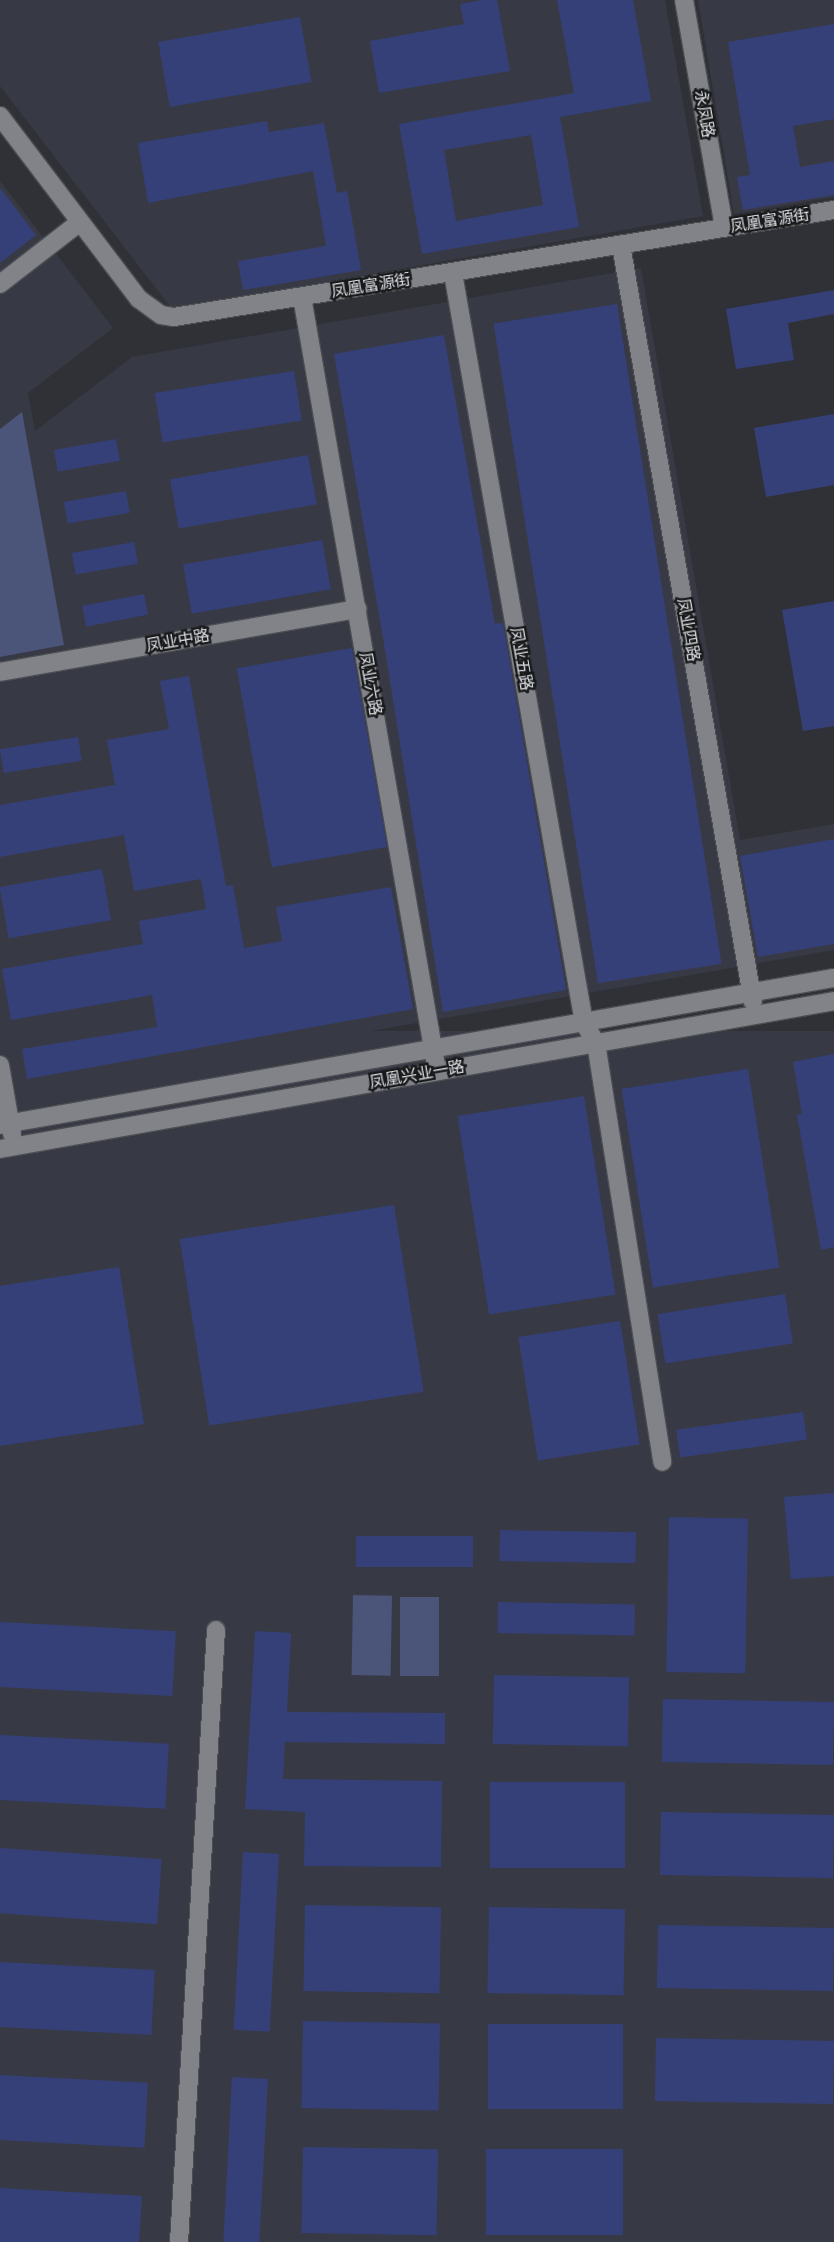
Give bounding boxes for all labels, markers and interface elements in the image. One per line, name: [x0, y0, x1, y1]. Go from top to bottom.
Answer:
street label: 永凤路: [690, 89, 718, 139]
street label: 凤凰富源街: [729, 205, 811, 237]
street label: 凤凰富源街: [330, 270, 412, 302]
street label: 凤业四路: [673, 597, 703, 663]
street label: 凤业中路: [145, 626, 211, 656]
street label: 凤业五路: [506, 626, 536, 692]
street label: 凤业六路: [355, 651, 385, 717]
street label: 凤凰兴业一路: [368, 1057, 466, 1093]

